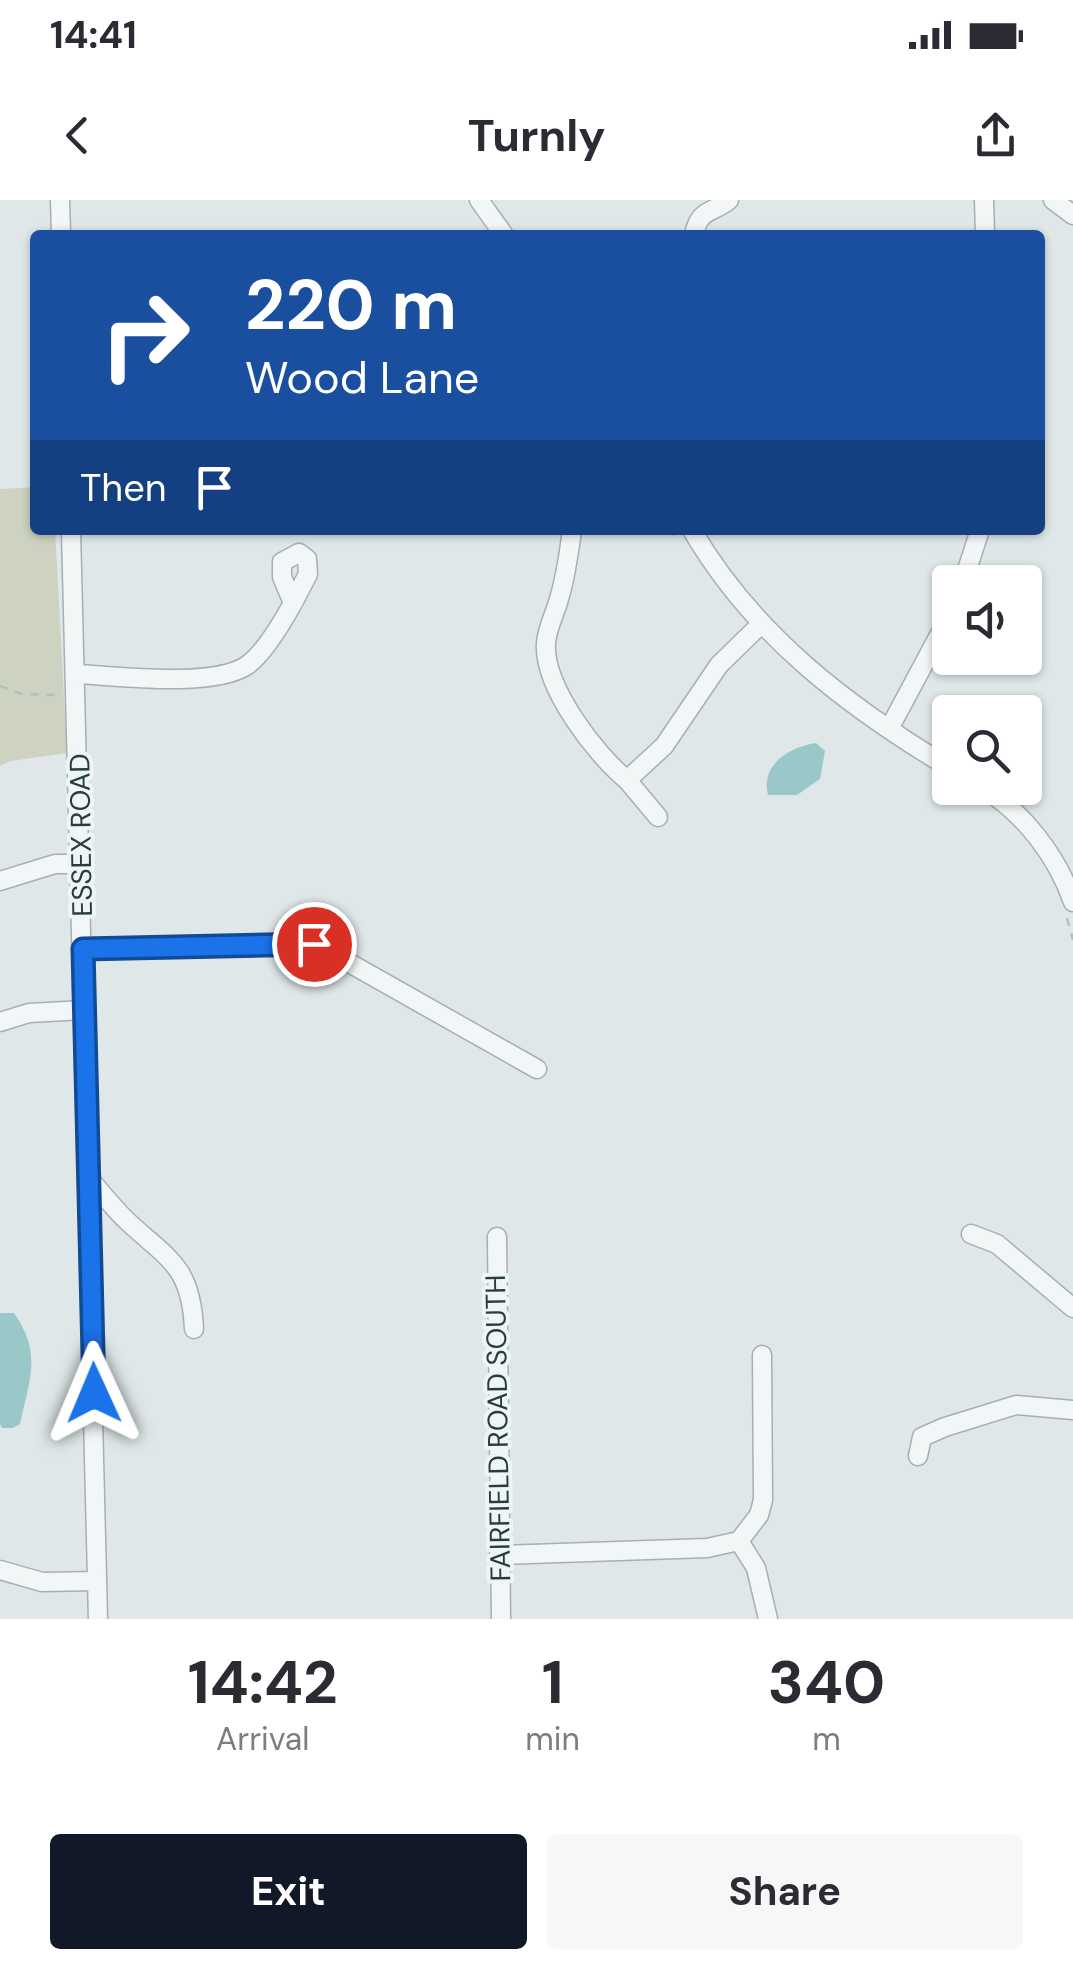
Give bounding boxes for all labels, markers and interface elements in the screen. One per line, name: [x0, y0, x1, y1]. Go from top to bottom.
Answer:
text: 14:41: [50, 10, 137, 60]
text: Turnly: [468, 106, 605, 165]
icon: back: [50, 108, 105, 163]
icon: share: [968, 108, 1023, 163]
text: 220 m: [245, 260, 457, 351]
icon: right: [80, 270, 210, 400]
text: Wood Lane: [245, 348, 479, 407]
icon: arrive: [187, 460, 242, 515]
text: Then: [80, 463, 167, 513]
map controls: [932, 565, 1042, 805]
button: sound: [932, 565, 1042, 675]
button: search: [932, 695, 1042, 805]
street label: ESSEX ROAD: [61, 753, 101, 917]
pin: [272, 902, 357, 987]
icon: arrive: [287, 917, 342, 972]
street label: FAIRFIELD ROAD SOUTH: [477, 1274, 519, 1582]
position arrow: [42, 1341, 146, 1445]
text: 14:42: [188, 1643, 338, 1722]
text: 1: [542, 1643, 564, 1722]
text: 340: [768, 1643, 885, 1722]
text: Arrival: [216, 1718, 309, 1760]
text: min: [525, 1718, 580, 1760]
text: m: [812, 1718, 841, 1760]
button: Exit: [50, 1834, 527, 1949]
button: Share: [547, 1834, 1023, 1949]

